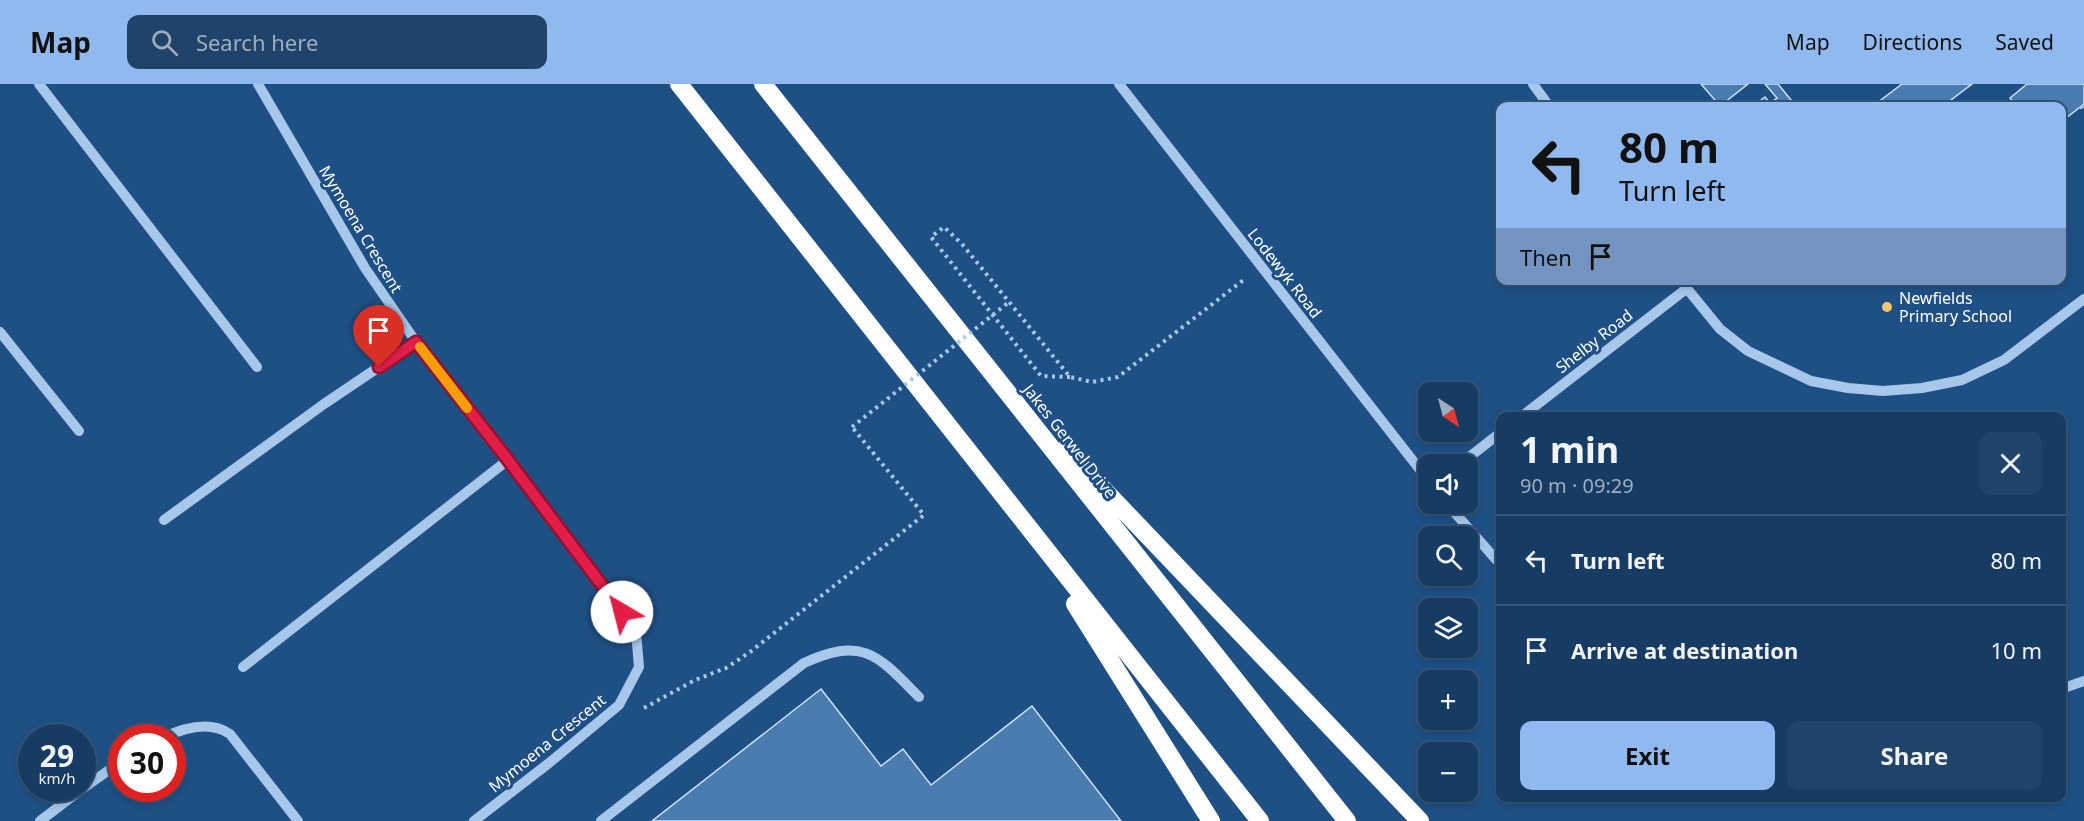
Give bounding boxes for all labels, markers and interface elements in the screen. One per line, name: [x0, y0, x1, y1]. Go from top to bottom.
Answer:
search box: [127, 15, 547, 69]
text: Map: [30, 23, 91, 61]
icon: search: [148, 26, 181, 59]
text: Search here: [196, 27, 318, 57]
text: Map: [1786, 28, 1830, 56]
text: Directions: [1863, 28, 1962, 56]
text: Saved: [1995, 28, 2054, 56]
text: 80 m: [1619, 118, 1719, 175]
icon: left: [1520, 126, 1598, 204]
street label: Mymoena Crescent: [314, 161, 408, 297]
text: Turn left: [1619, 172, 1725, 209]
street label: Lodewyk Road: [1243, 223, 1327, 323]
icon: arrive: [1584, 240, 1617, 273]
text: Then: [1520, 242, 1572, 272]
place label: Newfields Primary School: [1899, 287, 2012, 327]
marker: Newfields Primary School: [1880, 300, 1894, 314]
street label: Shelby Road: [1551, 304, 1637, 378]
pin: [353, 305, 404, 367]
icon: arrive: [362, 314, 395, 347]
street label: Jakes Gerwel Drive: [1017, 378, 1122, 503]
north arrow: [1418, 382, 1478, 442]
map controls: [1418, 382, 1478, 802]
text: 1 min: [1520, 425, 1619, 474]
button: close: [1979, 432, 2042, 495]
button: sound: [1418, 454, 1478, 514]
text: 90 m · 09:29: [1520, 472, 1634, 499]
button: search: [1418, 526, 1478, 586]
icon: left: [1520, 544, 1553, 577]
text: Turn left: [1571, 545, 1665, 575]
text: 80 m: [1991, 545, 2042, 575]
position arrow: [590, 580, 654, 644]
button: layers: [1418, 598, 1478, 658]
icon: arrive: [1520, 634, 1553, 667]
text: Arrive at destination: [1571, 635, 1798, 665]
text: 10 m: [1991, 635, 2042, 665]
button: +: [1418, 670, 1478, 730]
street label: Mymoena Crescent: [484, 689, 610, 797]
button: Exit: [1520, 721, 1775, 790]
button: Share: [1787, 721, 2042, 790]
speed limit sign: 30: [108, 724, 186, 802]
text: 29: [40, 735, 74, 776]
button: −: [1418, 742, 1478, 802]
text: km/h: [39, 768, 75, 788]

